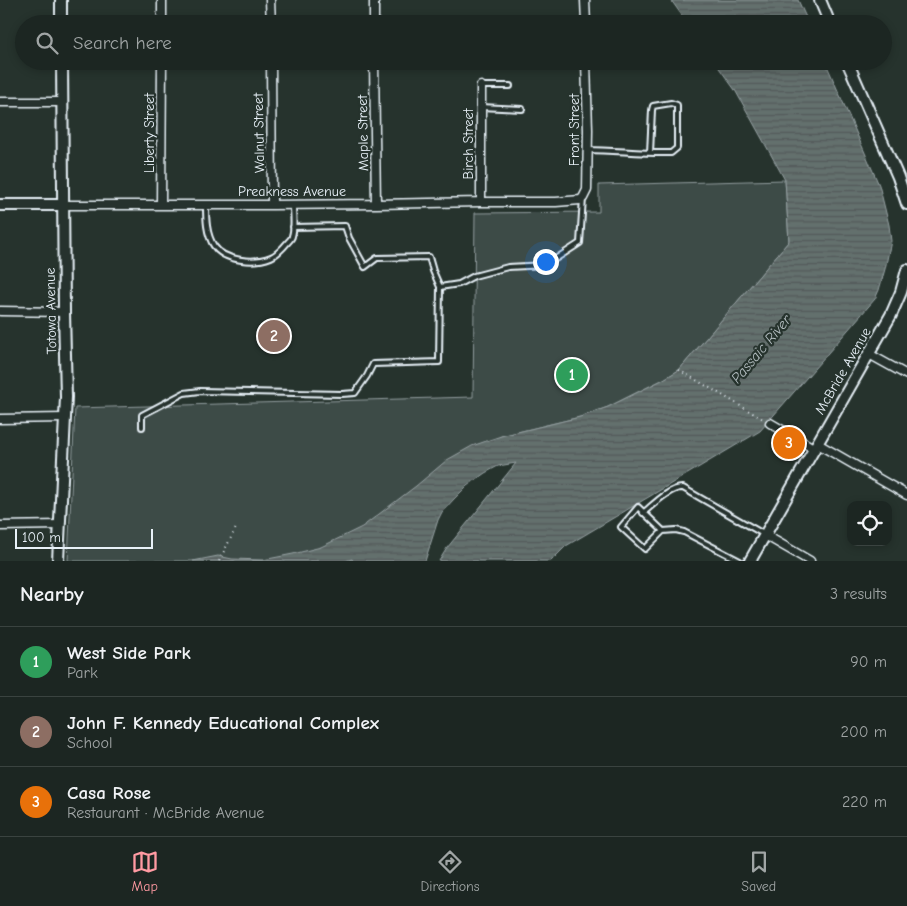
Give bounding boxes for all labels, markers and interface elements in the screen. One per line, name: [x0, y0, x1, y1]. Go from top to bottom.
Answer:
search box: [15, 15, 892, 70]
icon: search: [33, 29, 61, 57]
text: Search here: [73, 32, 172, 54]
street label: Liberty Street: [141, 92, 158, 173]
street label: Walnut Street: [250, 92, 268, 173]
street label: Front Street: [566, 93, 583, 166]
street label: Maple Street: [354, 94, 372, 171]
street label: Birch Street: [460, 108, 477, 179]
street label: Preakness Avenue: [238, 183, 346, 200]
your location: [533, 249, 559, 275]
street label: Totowa Avenue: [42, 267, 60, 355]
water label: Passaic River: [727, 310, 796, 387]
pin: 2: [258, 317, 290, 355]
street label: McBride Avenue: [811, 324, 875, 418]
pin: 1: [556, 356, 588, 394]
pin: 3: [773, 424, 805, 462]
map controls: [847, 501, 892, 546]
button: locate: [847, 501, 892, 546]
scale bar: [15, 526, 152, 549]
text: 100 m: [22, 529, 61, 546]
text: Nearby: [20, 582, 84, 606]
text: 3 results: [830, 585, 887, 603]
text: West Side Park: [67, 642, 191, 664]
text: 1: [33, 653, 39, 671]
text: 90 m: [850, 653, 887, 671]
text: Park: [67, 664, 98, 682]
text: John F. Kennedy Educational Complex: [67, 712, 379, 734]
text: 2: [32, 723, 40, 741]
text: 200 m: [841, 723, 887, 741]
text: School: [67, 734, 113, 752]
text: Casa Rose: [67, 782, 151, 804]
text: 3: [32, 793, 40, 811]
text: 220 m: [842, 793, 887, 811]
text: Restaurant · McBride Avenue: [67, 804, 264, 822]
tab: Map: [131, 848, 159, 895]
tab: Directions: [420, 848, 480, 895]
tab: Saved: [741, 848, 776, 895]

